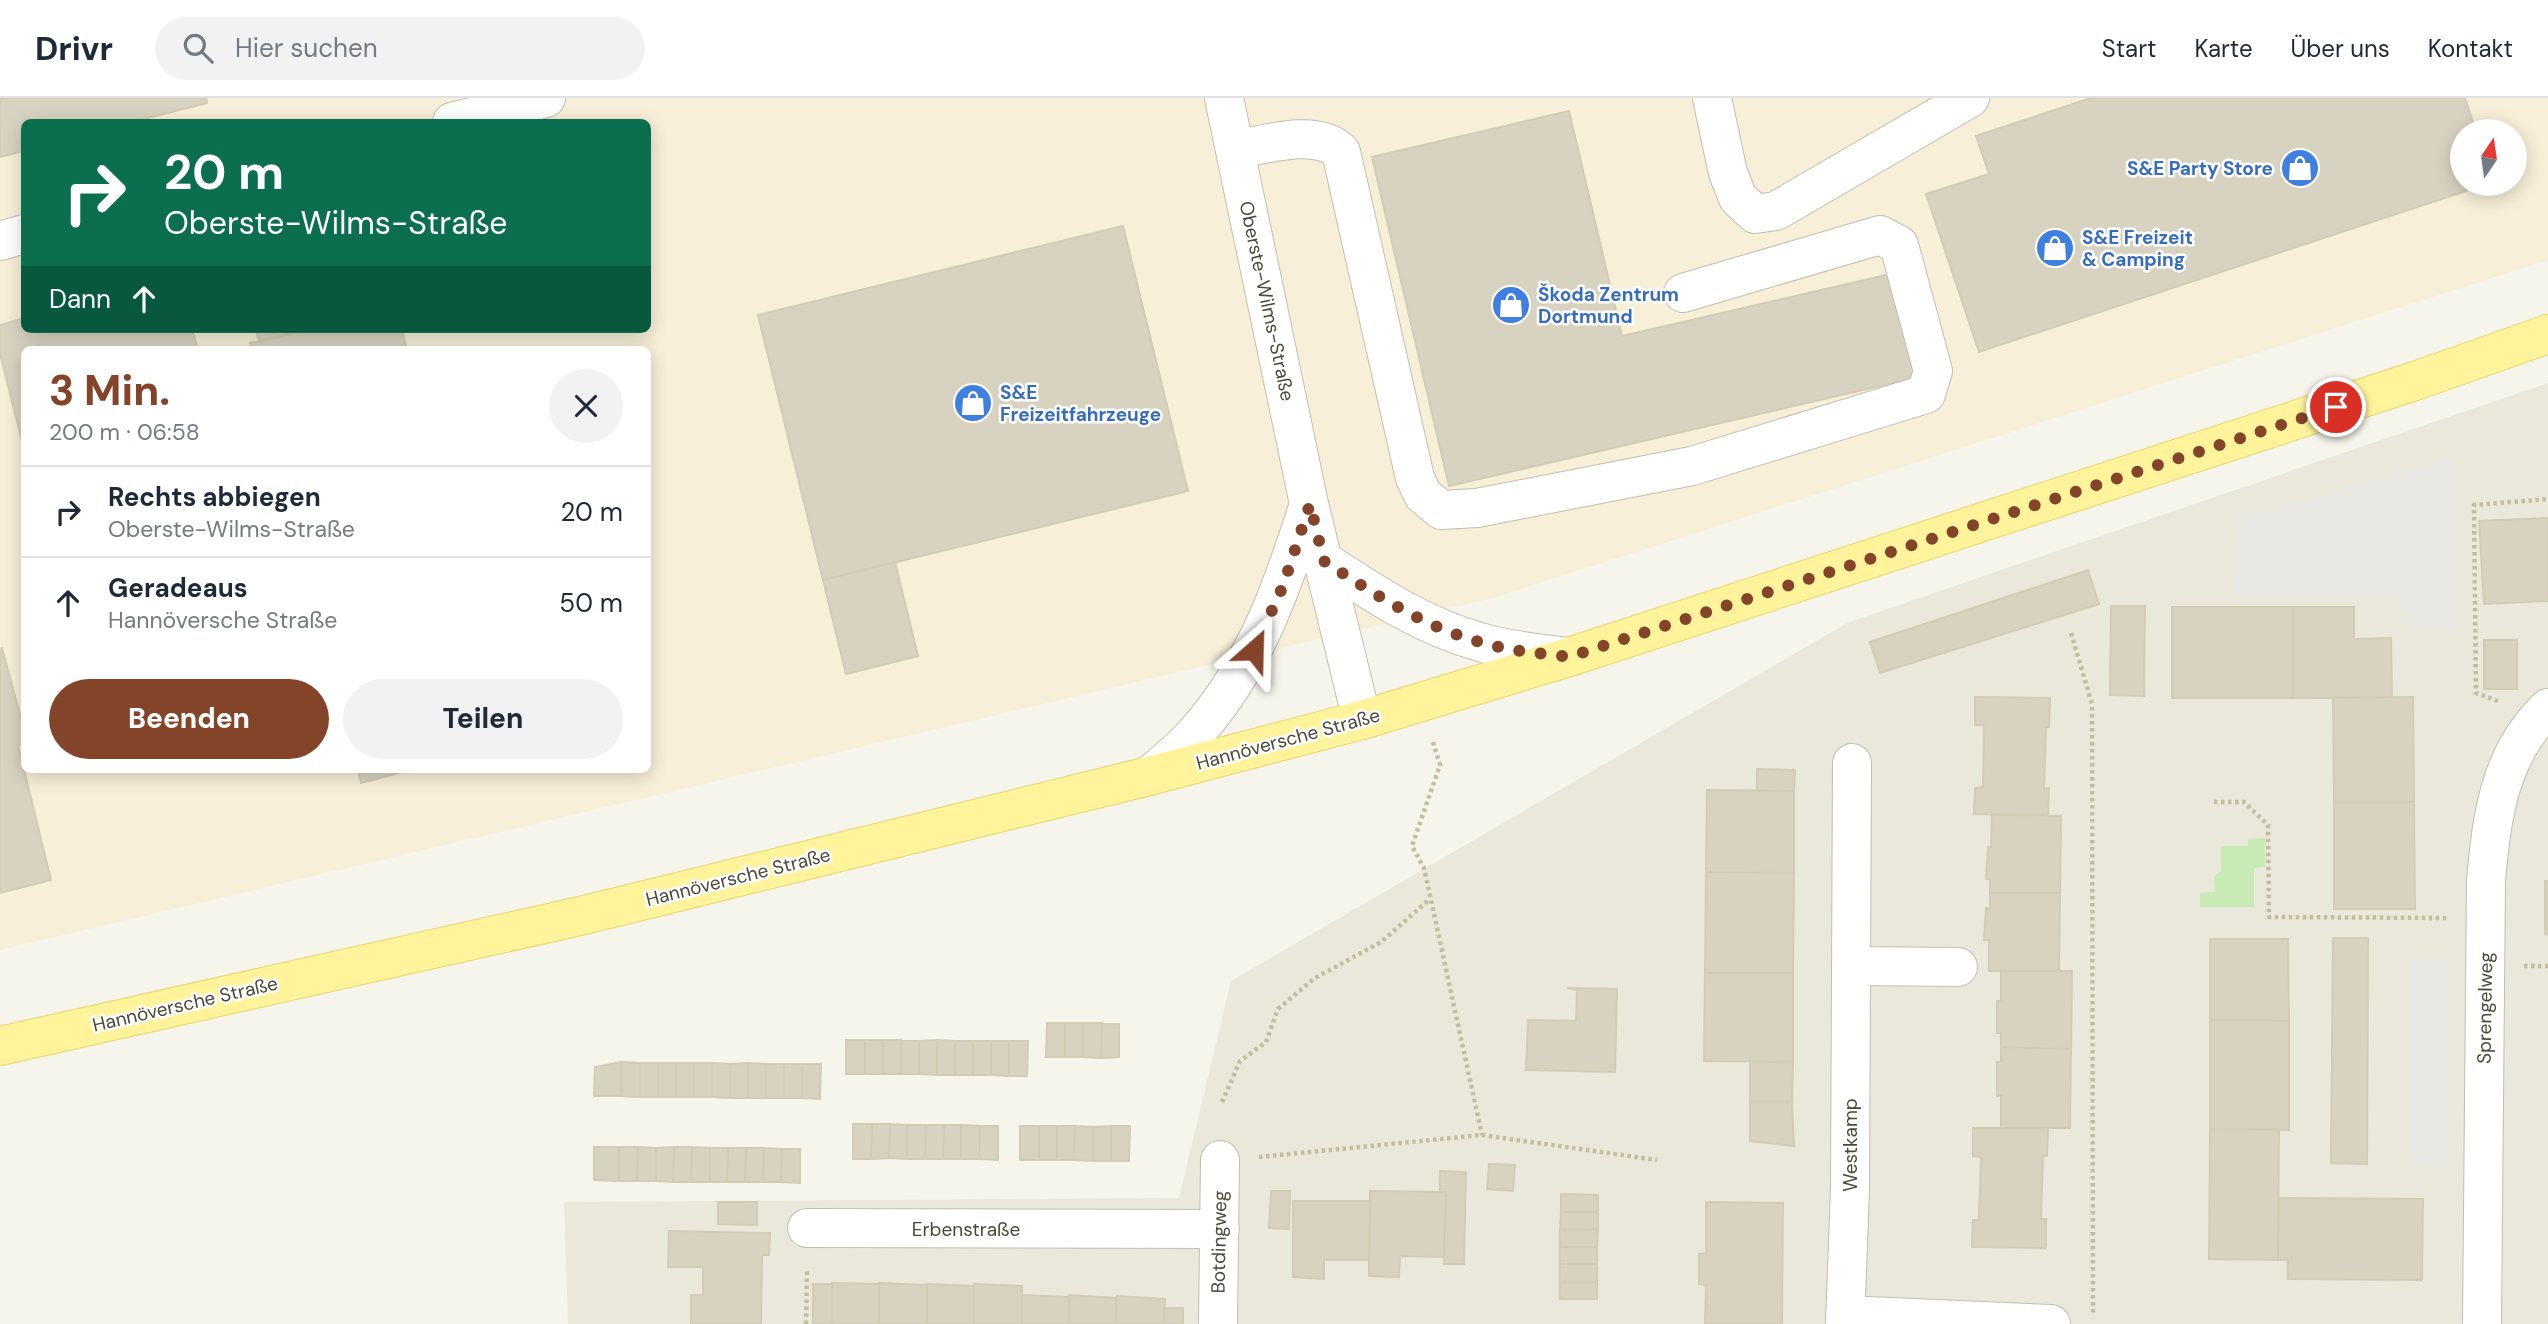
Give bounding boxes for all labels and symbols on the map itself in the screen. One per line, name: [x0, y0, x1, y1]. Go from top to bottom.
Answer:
north arrow: [2450, 119, 2527, 196]
shop icon: S&E Party Store: [2279, 147, 2321, 189]
place label: S&E Party Store: [2127, 156, 2273, 181]
street label: Oberste-Wilms-Straße: [1234, 199, 1300, 403]
place label: S&E Freizeit & Camping: [2082, 225, 2193, 272]
shop icon: S&E Freizeit & Camping: [2034, 227, 2076, 269]
place label: Škoda Zentrum Dortmund: [1538, 282, 1679, 329]
shop icon: Škoda Zentrum Dortmund: [1490, 284, 1532, 326]
pin: [2306, 377, 2366, 437]
place label: S&E Freizeitfahrzeuge: [1000, 380, 1161, 427]
shop icon: S&E Freizeitfahrzeuge: [952, 382, 994, 424]
position arrow: [1217, 613, 1291, 687]
street label: Hannöversche Straße: [1193, 702, 1383, 776]
street label: Hannöversche Straße: [643, 842, 833, 912]
street label: Sprengelweg: [2472, 951, 2498, 1064]
street label: Hannöversche Straße: [90, 971, 280, 1037]
street label: Westkamp: [1838, 1098, 1863, 1192]
street label: Botdingweg: [1206, 1190, 1232, 1294]
street label: Erbenstraße: [912, 1217, 1020, 1242]

